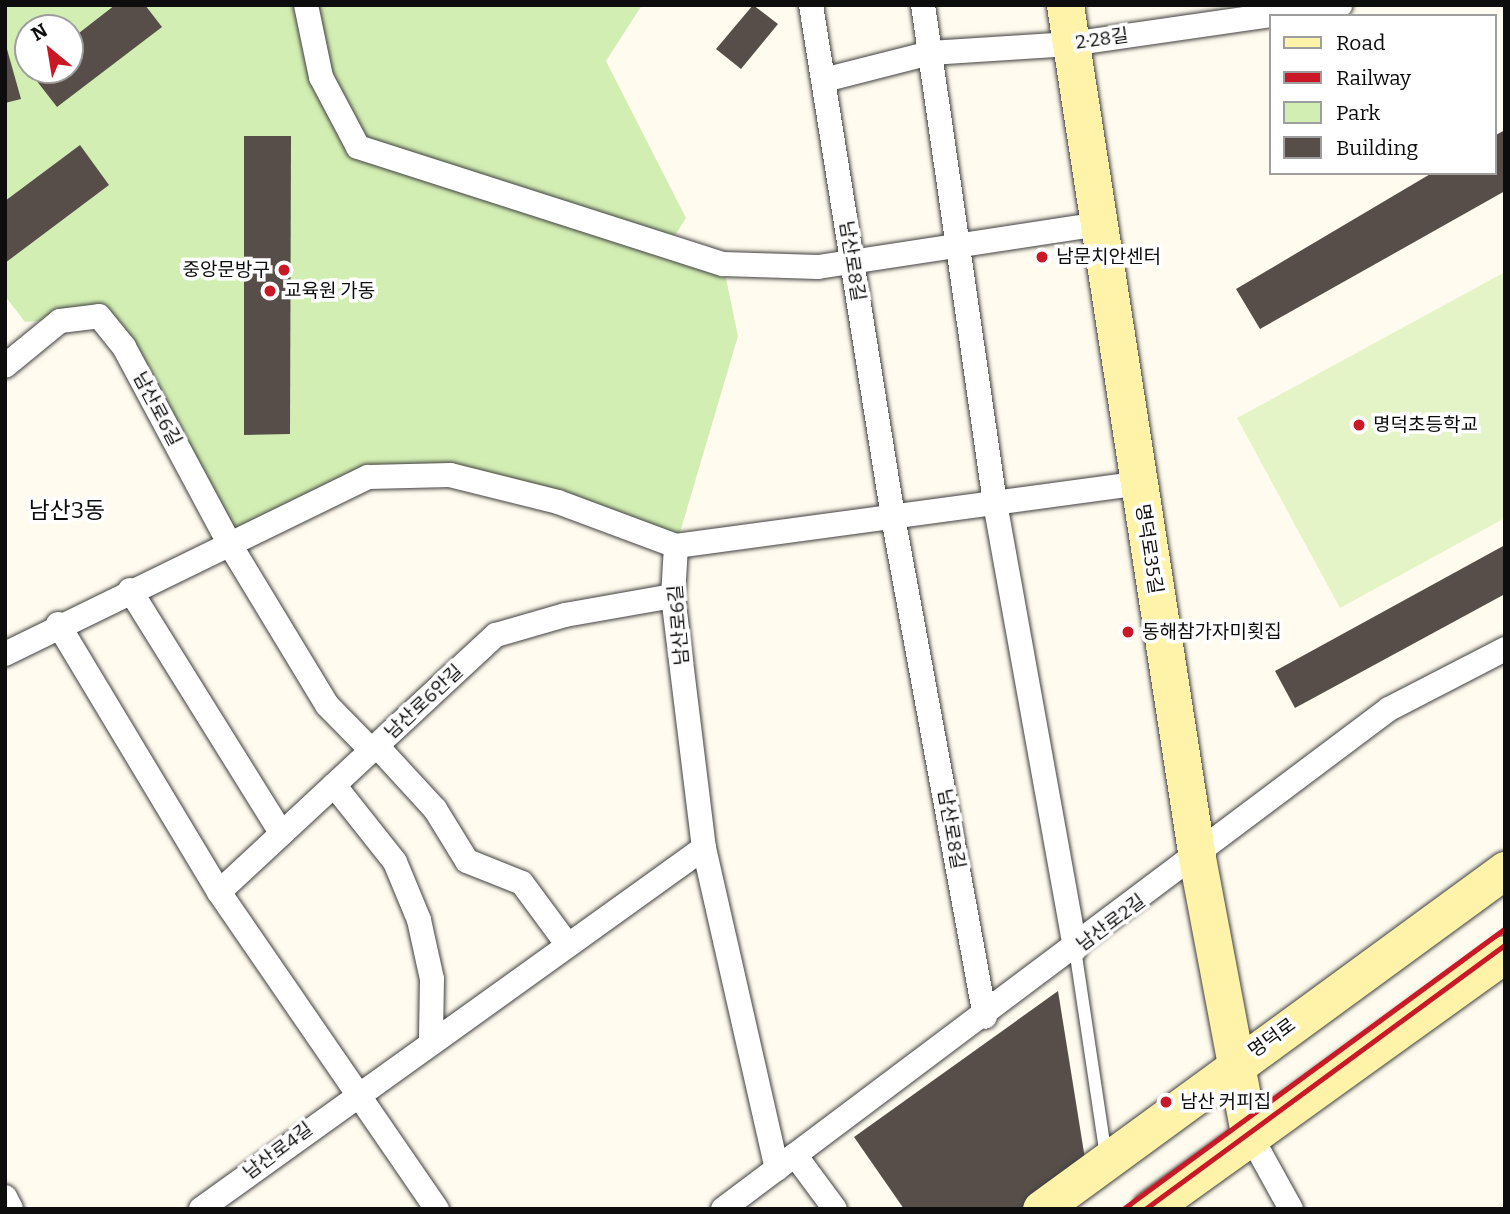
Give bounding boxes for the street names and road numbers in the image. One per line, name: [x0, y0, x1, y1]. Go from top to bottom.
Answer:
street label: 2·28길: [1074, 24, 1130, 54]
street label: 남산로8길: [834, 219, 870, 303]
street label: 남산로6길: [128, 368, 186, 450]
street label: 명덕로35길: [1131, 502, 1167, 596]
street label: 남산로6길: [664, 584, 694, 666]
street label: 남산로6안길: [380, 660, 468, 744]
street label: 남산로8길: [933, 787, 969, 871]
street label: 남산로2길: [1072, 890, 1150, 956]
street label: 명덕로: [1244, 1013, 1300, 1063]
street label: 남산로4길: [239, 1118, 317, 1184]

